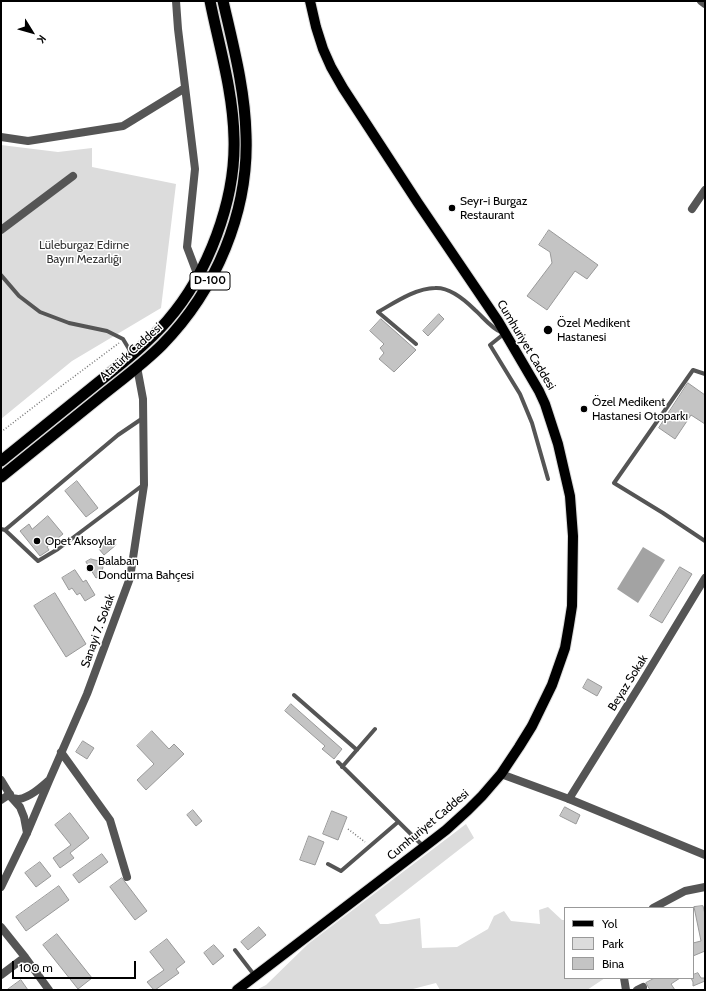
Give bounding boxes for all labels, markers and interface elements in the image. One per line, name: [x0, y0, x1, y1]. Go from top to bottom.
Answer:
north arrow: [12, 12, 52, 52]
text: K: [34, 32, 49, 46]
place label: Seyr-i Burgaz Restaurant: [460, 194, 528, 222]
marker: Seyr-i Burgaz Restaurant: [447, 203, 457, 213]
park label: Lüleburgaz Edirne Bayırı Mezarlığı: [39, 238, 129, 266]
road number: D-100: [190, 272, 230, 290]
street label: Cumhuriyet Caddesi: [494, 298, 558, 392]
place label: Özel Medikent Hastanesi: [557, 316, 630, 344]
street label: Atatürk Caddesi: [97, 320, 165, 384]
marker: Özel Medikent Hastanesi: [542, 324, 554, 336]
place label: Özel Medikent Hastanesi Otoparkı: [592, 395, 688, 423]
marker: Özel Medikent Hastanesi Otoparkı: [579, 404, 589, 414]
place label: Opet Aksoylar: [45, 534, 116, 548]
marker: Opet Aksoylar: [32, 536, 42, 546]
place label: Balaban Dondurma Bahçesi: [98, 554, 194, 582]
marker: Balaban Dondurma Bahçesi: [85, 563, 95, 573]
street label: Sanayi 7. Sokak: [78, 592, 118, 670]
street label: Beyaz Sokak: [605, 652, 651, 714]
street label: Cumhuriyet Caddesi: [384, 787, 472, 863]
legend: [564, 907, 694, 979]
text: Yol: [602, 916, 617, 931]
text: Park: [602, 936, 624, 951]
scale bar: [14, 953, 138, 979]
text: Bina: [602, 956, 624, 971]
text: 100 m: [19, 960, 53, 975]

